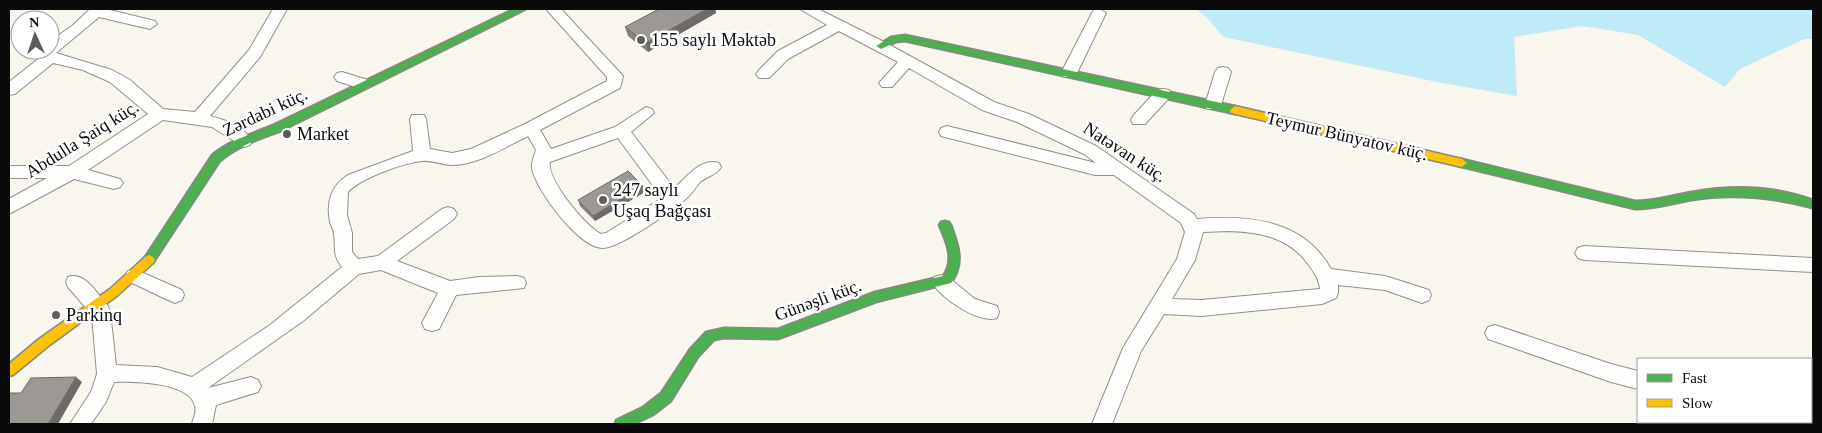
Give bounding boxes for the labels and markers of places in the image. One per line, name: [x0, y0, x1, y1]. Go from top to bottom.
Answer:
place label: 155 saylı Məktəb: [651, 30, 776, 50]
marker: 155 saylı Məktəb: [635, 34, 647, 46]
place label: Market: [297, 124, 349, 144]
marker: Market: [281, 128, 293, 140]
place label: 247 saylı Uşaq Bağçası: [613, 180, 711, 221]
marker: 247 saylı Uşaq Bağçası: [597, 194, 609, 206]
place label: Parkinq: [66, 305, 122, 325]
marker: Parkinq: [50, 309, 62, 321]

